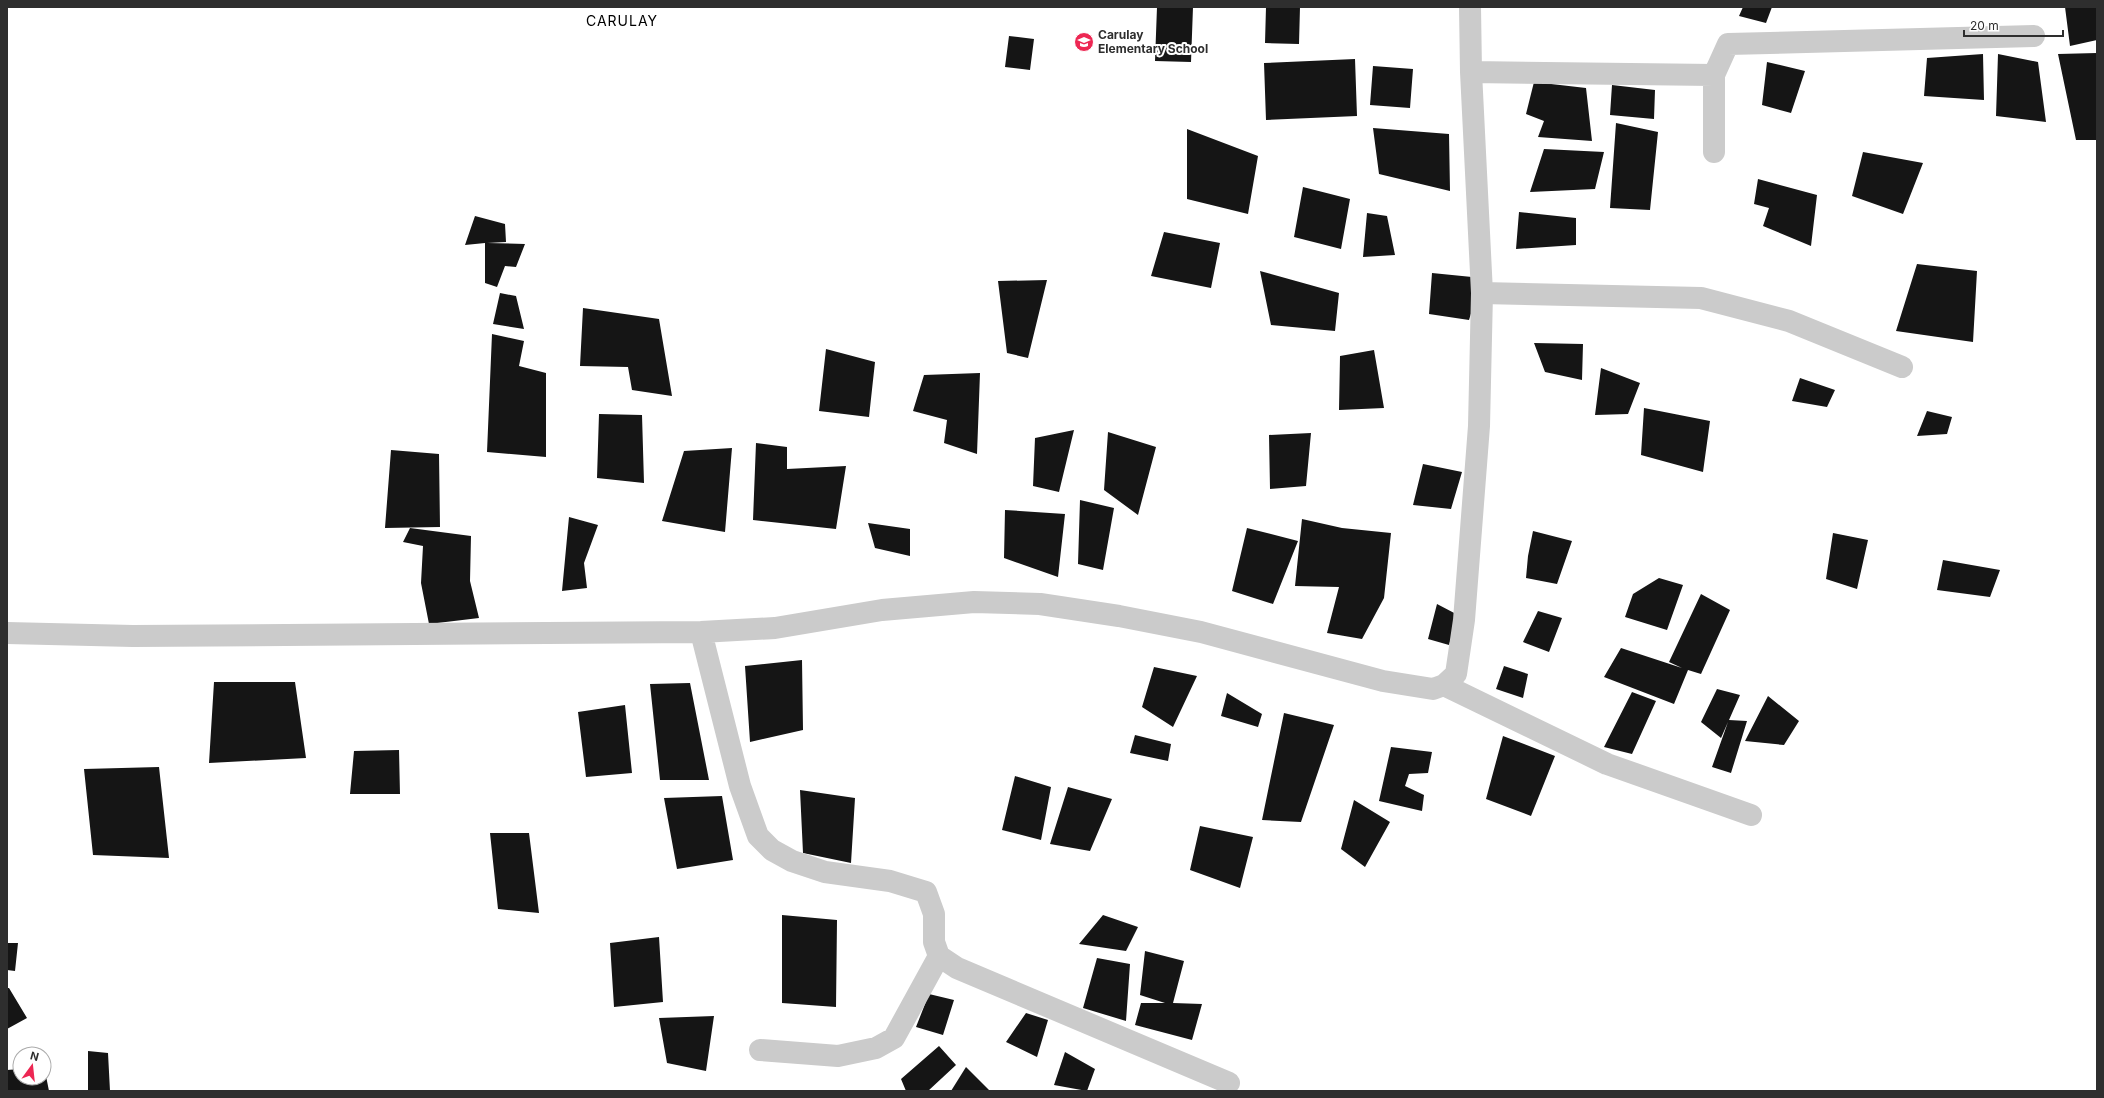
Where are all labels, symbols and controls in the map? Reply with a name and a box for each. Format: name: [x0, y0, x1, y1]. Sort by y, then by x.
district label: CARULAY: [586, 12, 658, 29]
scale bar: [1964, 12, 2063, 38]
text: 20 m: [1970, 18, 1999, 33]
place label: Carulay Elementary School: [1098, 27, 1208, 56]
school or university icon: Carulay Elementary School: [1073, 31, 1095, 53]
north arrow: [12, 1046, 52, 1086]
text: N: [29, 1048, 40, 1064]

